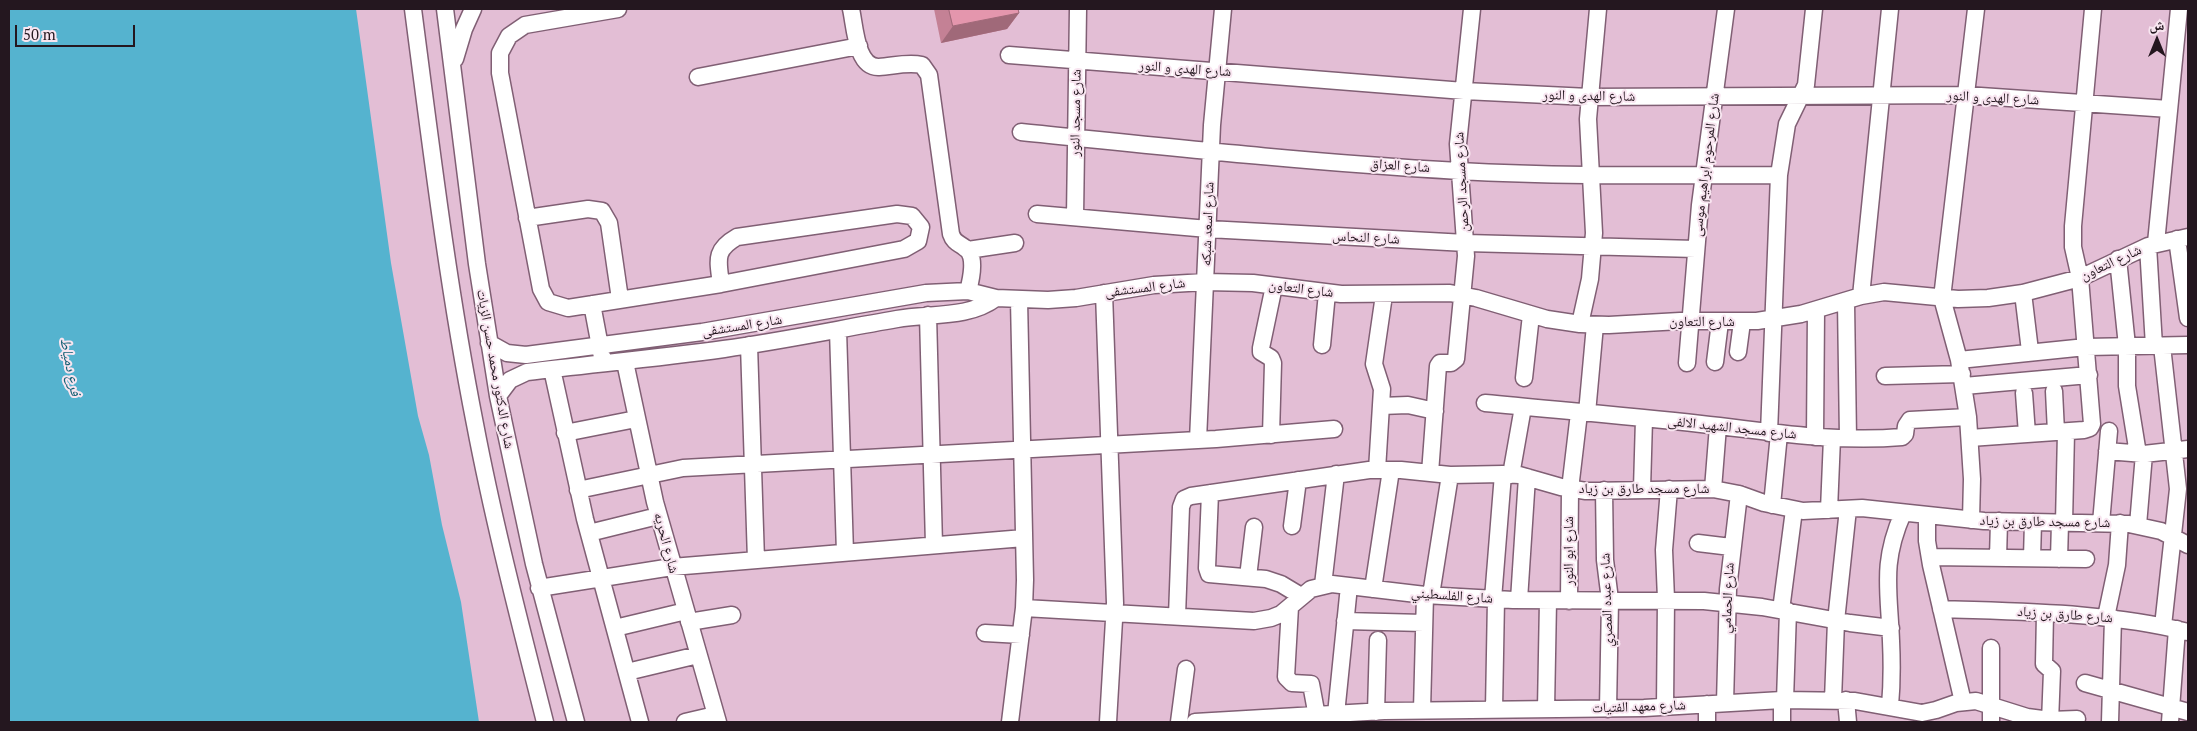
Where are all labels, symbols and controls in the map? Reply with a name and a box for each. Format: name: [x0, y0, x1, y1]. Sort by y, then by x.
scale bar: [18, 15, 138, 47]
north arrow: [2132, 15, 2182, 65]
text: ش: [2150, 15, 2164, 34]
text: 50 m: [23, 24, 56, 44]
street label: شارع الهدى و النور: [1138, 57, 1232, 81]
street label: شارع مسجد النور: [1067, 69, 1085, 157]
street label: شارع الهدى و النور: [1543, 87, 1635, 105]
street label: شارع الهدى و النور: [1946, 87, 2040, 109]
street label: شارع المرحوم ابراهيم موسى: [1689, 92, 1723, 238]
street label: شارع مسجد الرحمن: [1451, 132, 1473, 232]
street label: شارع العزاق: [1369, 156, 1431, 176]
street label: شارع اسعد شبكه: [1198, 182, 1218, 266]
street label: شارع النحاس: [1332, 228, 1400, 248]
street label: شارع التعاون: [2078, 242, 2144, 284]
street label: شارع المستشفى: [1104, 275, 1186, 301]
street label: شارع التعاون: [1267, 277, 1335, 301]
street label: شارع الدكتور محمد حسن الزيات: [473, 288, 517, 450]
street label: شارع المستشفى: [701, 311, 783, 341]
street label: شارع التعاون: [1669, 314, 1735, 330]
water label: فرع دمياط: [56, 336, 84, 398]
street label: شارع مسجد الشهيد الالفى: [1667, 413, 1797, 443]
street label: شارع مسجد طارق بن زياد: [1579, 481, 1709, 497]
street label: شارع الحريه: [650, 511, 682, 575]
street label: شارع مسجد طارق بن زياد: [1980, 512, 2110, 532]
street label: شارع ابو النور: [1561, 516, 1577, 586]
street label: شارع عبده المصري: [1597, 553, 1617, 647]
street label: شارع الحمامي: [1718, 562, 1738, 634]
street label: شارع الفلسطيني: [1411, 585, 1493, 607]
street label: شارع طارق بن زياد: [2017, 603, 2113, 627]
street label: شارع معهد الفتيات: [1592, 697, 1686, 717]

